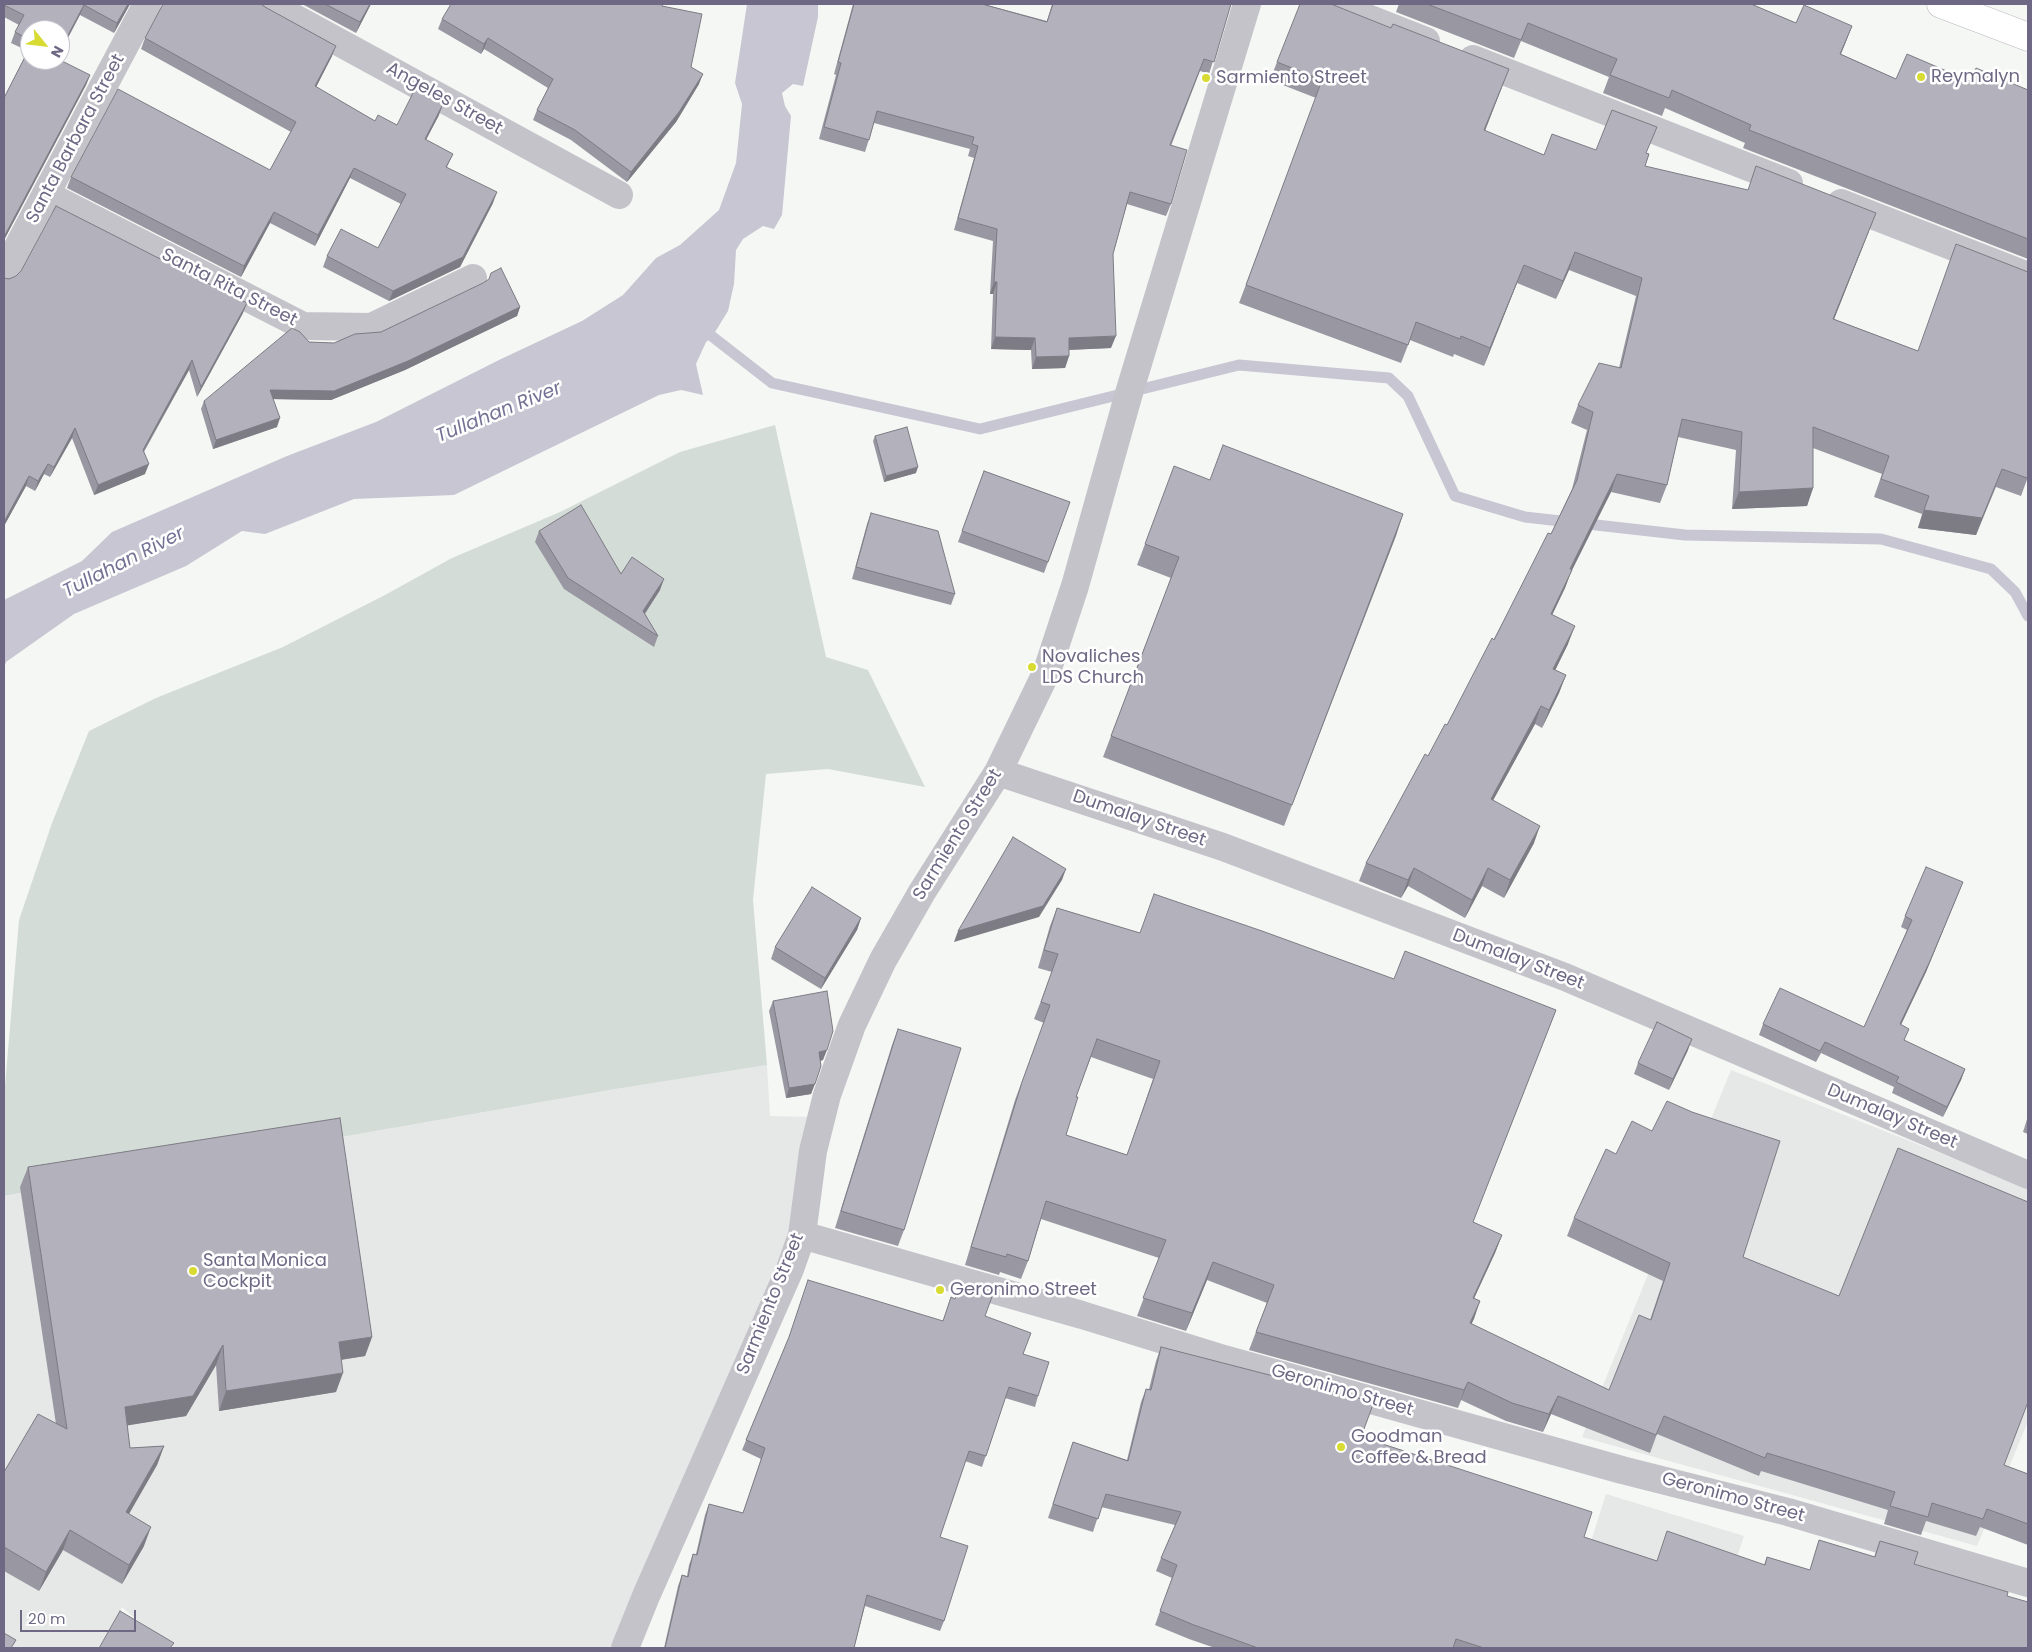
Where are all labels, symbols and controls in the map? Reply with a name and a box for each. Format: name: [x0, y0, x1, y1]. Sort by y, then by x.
north arrow: [20, 20, 70, 70]
text: N: [46, 42, 69, 61]
street label: Santa Barbara Street: [22, 51, 130, 227]
street label: Angeles Street: [382, 58, 506, 140]
place label: Reymalyn: [1931, 66, 2020, 88]
place label: Sarmiento Street: [1216, 67, 1367, 89]
marker: Reymalyn: [1915, 71, 1927, 83]
marker: Sarmiento Street: [1200, 72, 1212, 84]
street label: Santa Rita Street: [158, 244, 300, 332]
water label: Tullahan River: [433, 377, 565, 449]
water label: Tullahan River: [59, 523, 189, 603]
place label: Novaliches LDS Church: [1042, 646, 1144, 689]
marker: Novaliches LDS Church: [1026, 661, 1038, 673]
street label: Sarmiento Street: [909, 765, 1007, 905]
street label: Dumalay Street: [1070, 786, 1208, 852]
street label: Dumalay Street: [1449, 925, 1587, 995]
street label: Dumalay Street: [1824, 1080, 1960, 1154]
street label: Sarmiento Street: [733, 1230, 809, 1378]
place label: Santa Monica Cockpit: [203, 1250, 327, 1292]
marker: Santa Monica Cockpit: [187, 1265, 199, 1277]
place label: Geronimo Street: [950, 1279, 1097, 1301]
marker: Geronimo Street: [934, 1284, 946, 1296]
street label: Geronimo Street: [1268, 1360, 1416, 1422]
place label: Goodman Coffee & Bread: [1351, 1426, 1487, 1468]
marker: Goodman Coffee & Bread: [1335, 1441, 1347, 1453]
street label: Geronimo Street: [1659, 1469, 1807, 1527]
scale bar: [22, 1600, 139, 1632]
text: 20 m: [28, 1608, 66, 1629]

